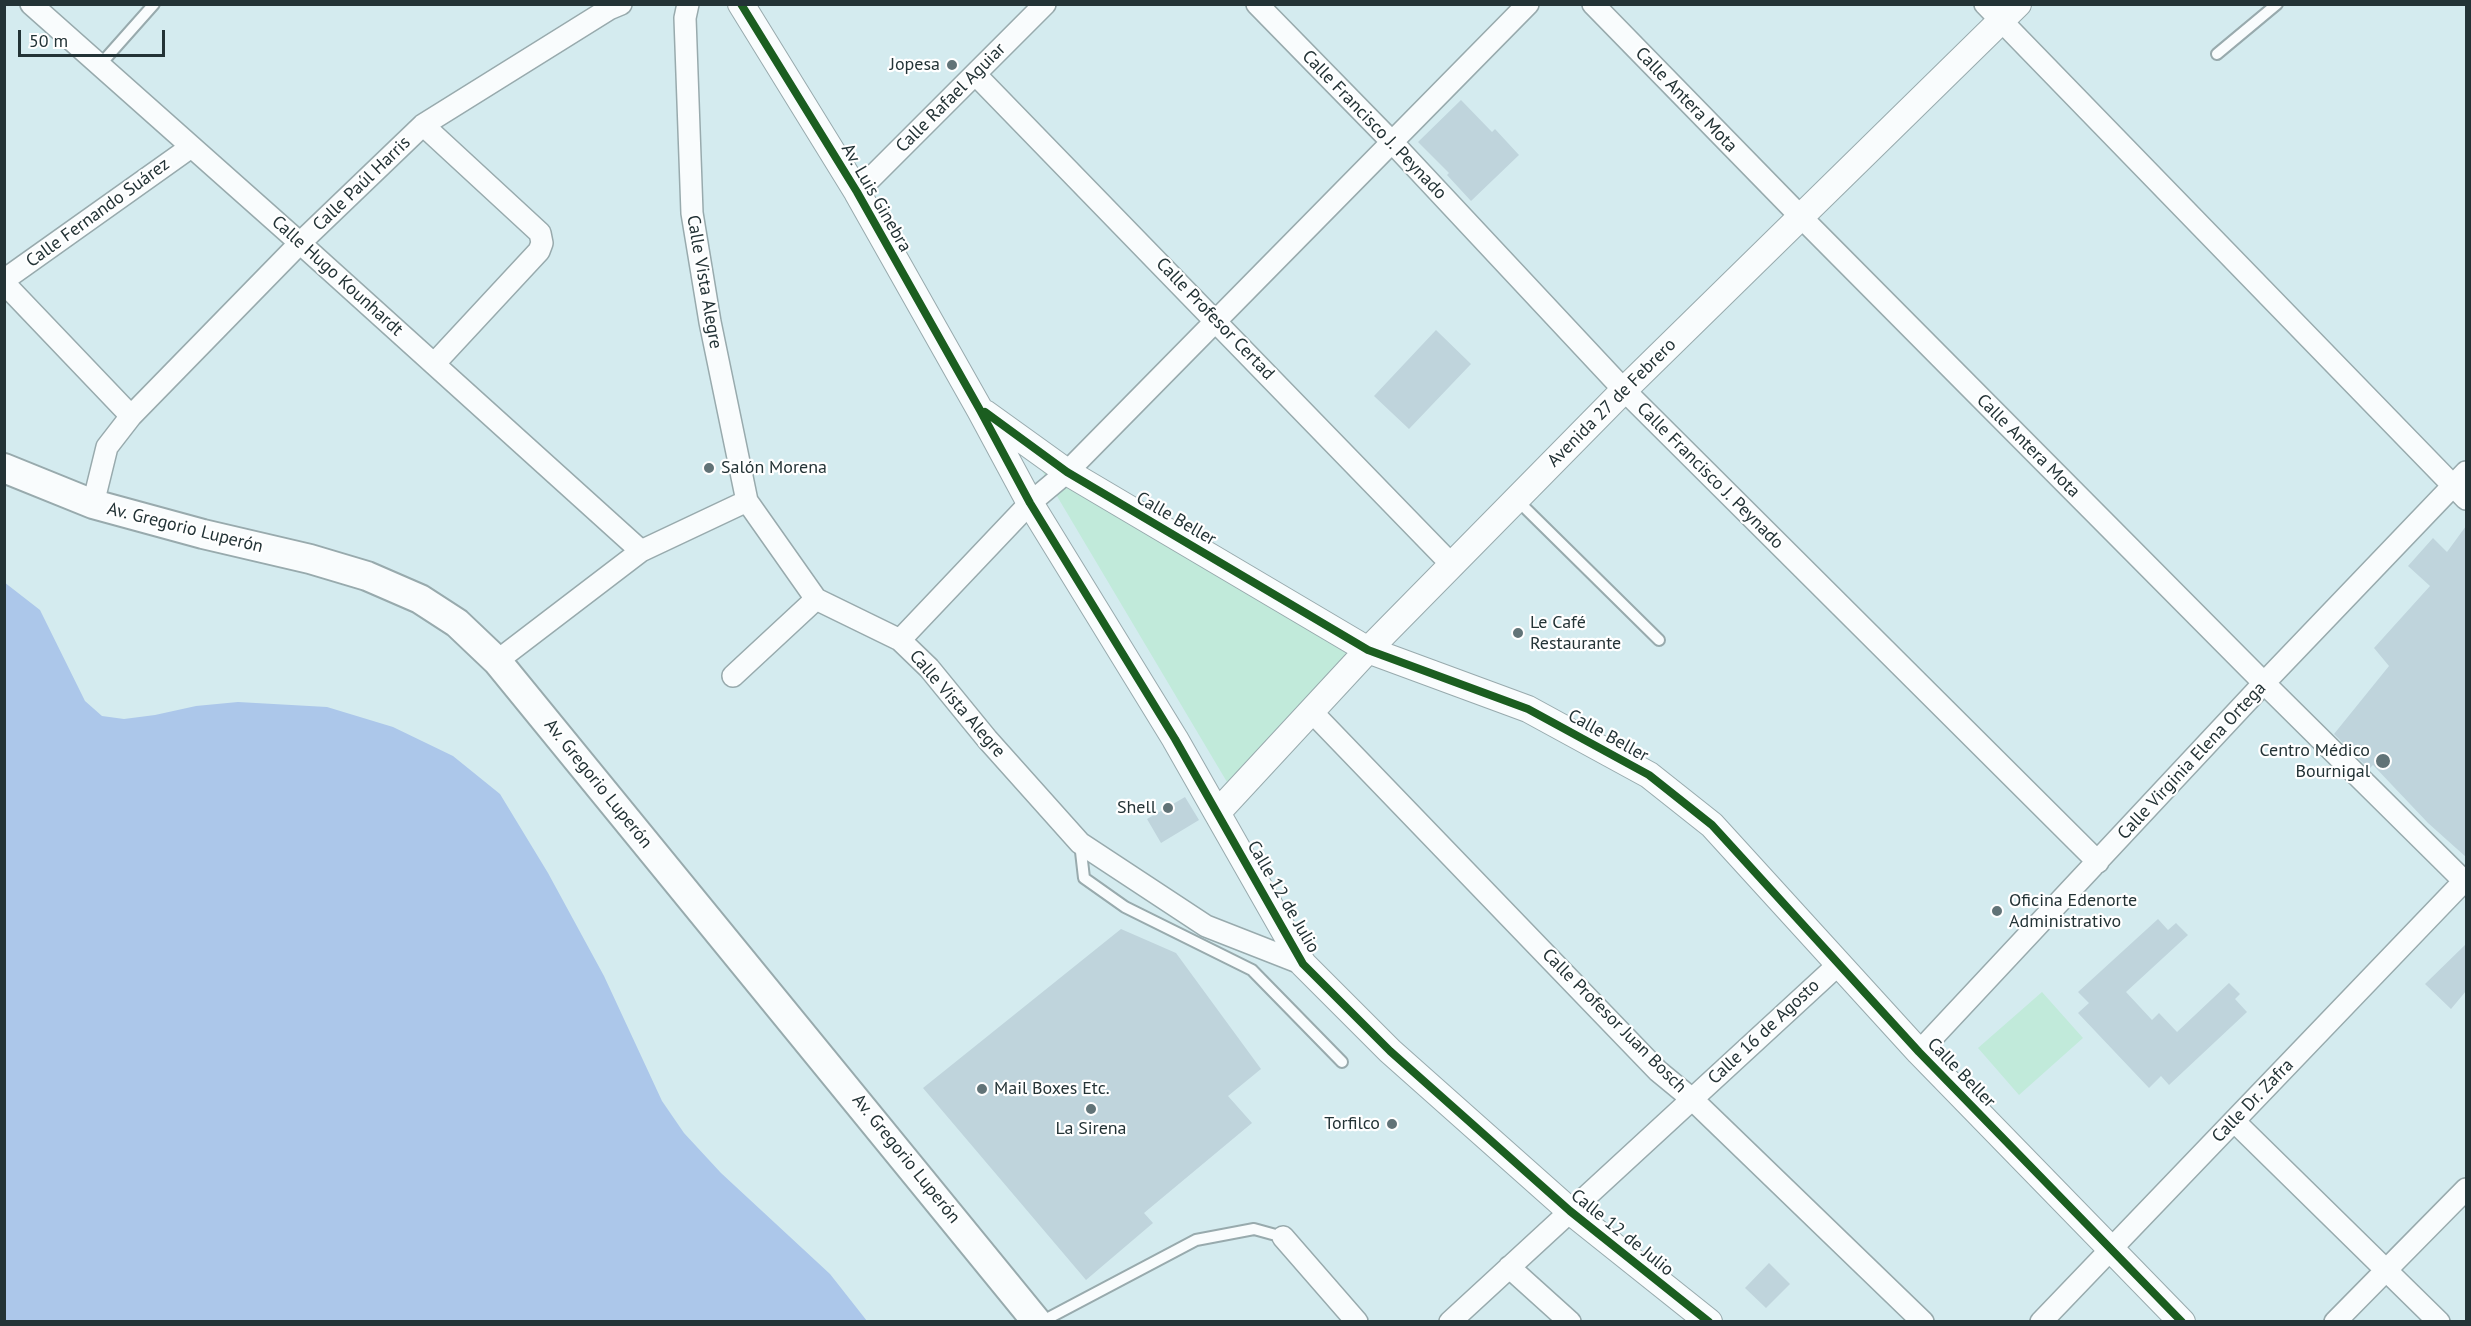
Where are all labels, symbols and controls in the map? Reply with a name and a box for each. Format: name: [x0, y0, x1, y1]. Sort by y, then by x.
scale bar: [21, 18, 168, 56]
text: 50 m: [29, 29, 68, 52]
street label: Calle Rafael Aguiar: [892, 39, 1010, 157]
street label: Calle Antera Mota: [1630, 43, 1742, 157]
street label: Calle Francisco J. Peynado: [1297, 46, 1451, 204]
place label: Jopesa: [890, 54, 940, 76]
marker: Jopesa: [945, 58, 959, 72]
street label: Calle Paúl Harris: [309, 132, 415, 236]
street label: Av. Luis Ginebra: [836, 140, 916, 256]
street label: Calle Fernando Suárez: [22, 154, 174, 272]
street label: Calle Hugo Kounhardt: [267, 211, 407, 341]
street label: Calle Vista Alegre: [682, 213, 726, 351]
street label: Calle Profesor Certad: [1151, 253, 1279, 385]
street label: Avenida 27 de Febrero: [1543, 334, 1681, 472]
street label: Calle Antera Mota: [1972, 390, 2084, 502]
street label: Calle Francisco J. Peynado: [1632, 398, 1788, 554]
place label: Salón Morena: [721, 457, 827, 479]
marker: Salón Morena: [702, 461, 716, 475]
street label: Calle Beller: [1132, 487, 1220, 551]
street label: Av. Gregorio Luperón: [105, 498, 265, 558]
place label: Le Café Restaurante: [1530, 612, 1621, 654]
marker: Le Café Restaurante: [1511, 626, 1525, 640]
street label: Calle Vista Alegre: [904, 646, 1010, 762]
street label: Calle Virginia Elena Ortega: [2113, 678, 2271, 844]
street label: Calle Beller: [1564, 705, 1652, 767]
street label: Av. Gregorio Luperón: [539, 715, 657, 853]
place label: Centro Médico Bournigal: [2259, 740, 2370, 783]
marker: Centro Médico Bournigal: [2374, 752, 2392, 770]
place label: Shell: [1117, 797, 1156, 819]
marker: Shell: [1161, 801, 1175, 815]
street label: Calle 12 de Julio: [1242, 837, 1324, 957]
place label: Oficina Edenorte Administrativo: [2009, 890, 2137, 932]
marker: Oficina Edenorte Administrativo: [1990, 904, 2004, 918]
street label: Calle Profesor Juan Bosch: [1537, 944, 1691, 1098]
street label: Calle 16 de Agosto: [1704, 975, 1824, 1089]
street label: Calle Beller: [1922, 1034, 2000, 1112]
street label: Calle Dr. Zafra: [2208, 1055, 2298, 1147]
place label: Mail Boxes Etc.: [994, 1078, 1110, 1100]
marker: Mail Boxes Etc.: [975, 1082, 989, 1096]
street label: Av. Gregorio Luperón: [847, 1090, 965, 1228]
marker: La Sirena: [1084, 1102, 1098, 1116]
place label: Torfilco: [1324, 1113, 1380, 1135]
marker: Torfilco: [1385, 1117, 1399, 1131]
place label: La Sirena: [1055, 1118, 1127, 1140]
street label: Calle 12 de Julio: [1566, 1185, 1678, 1281]

